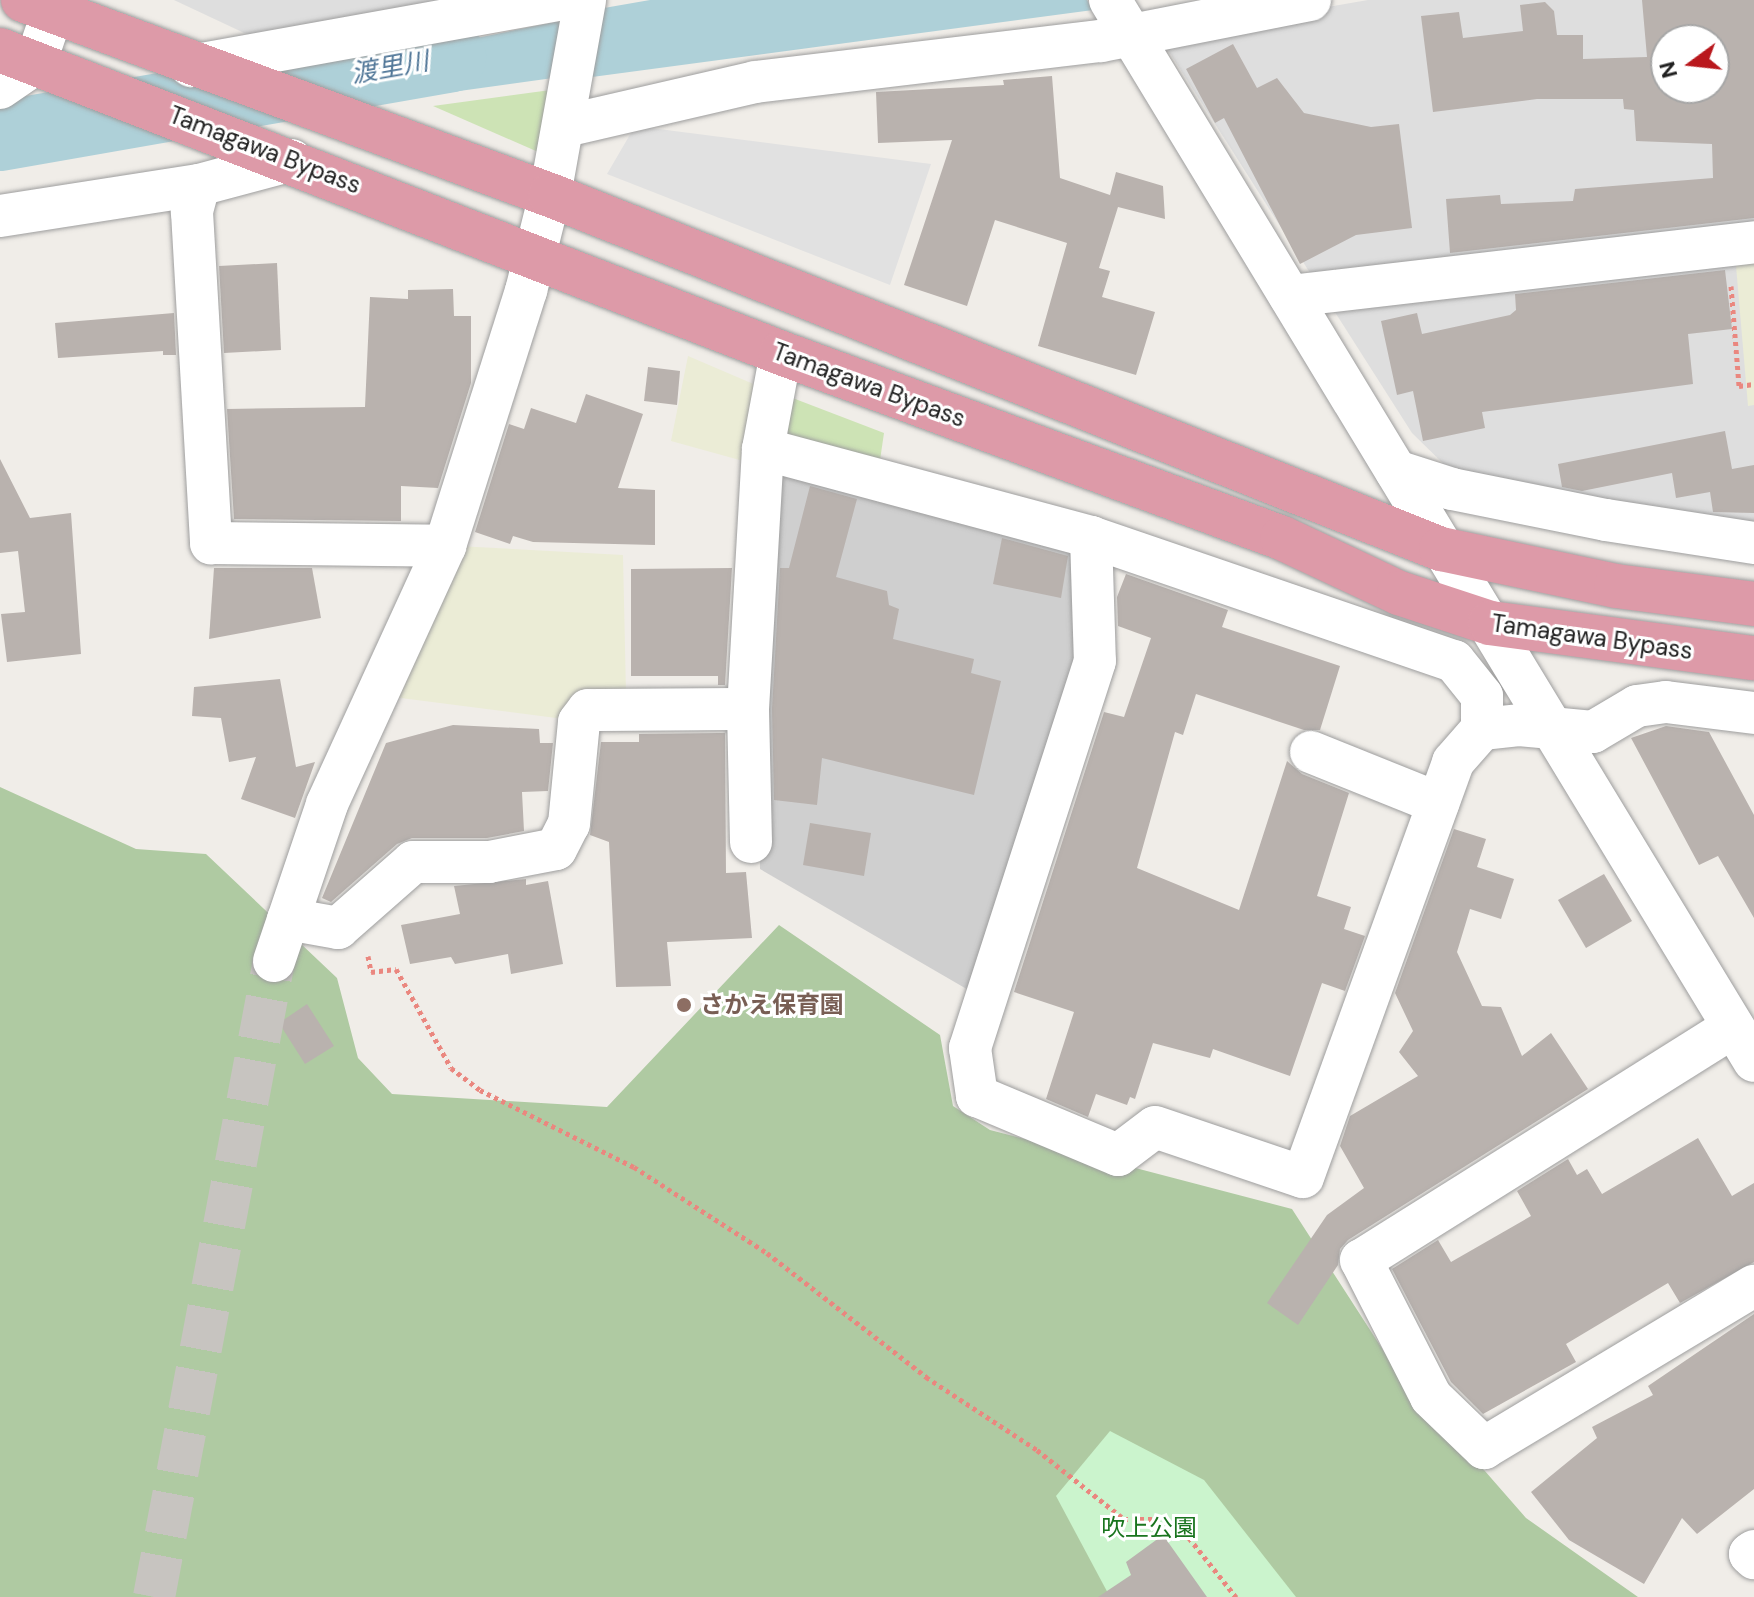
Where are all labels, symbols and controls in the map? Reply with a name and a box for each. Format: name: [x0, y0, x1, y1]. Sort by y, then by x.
north arrow: [1650, 24, 1730, 104]
water label: 渡里川: [349, 46, 431, 90]
text: N: [1652, 58, 1684, 81]
street label: Tamagawa Bypass: [165, 100, 365, 200]
street label: Tamagawa Bypass: [769, 337, 969, 433]
street label: Tamagawa Bypass: [1490, 609, 1694, 665]
place label: さかえ保育園: [700, 991, 844, 1019]
marker: さかえ保育園: [675, 996, 693, 1014]
park label: 吹上公園: [1101, 1514, 1197, 1542]

